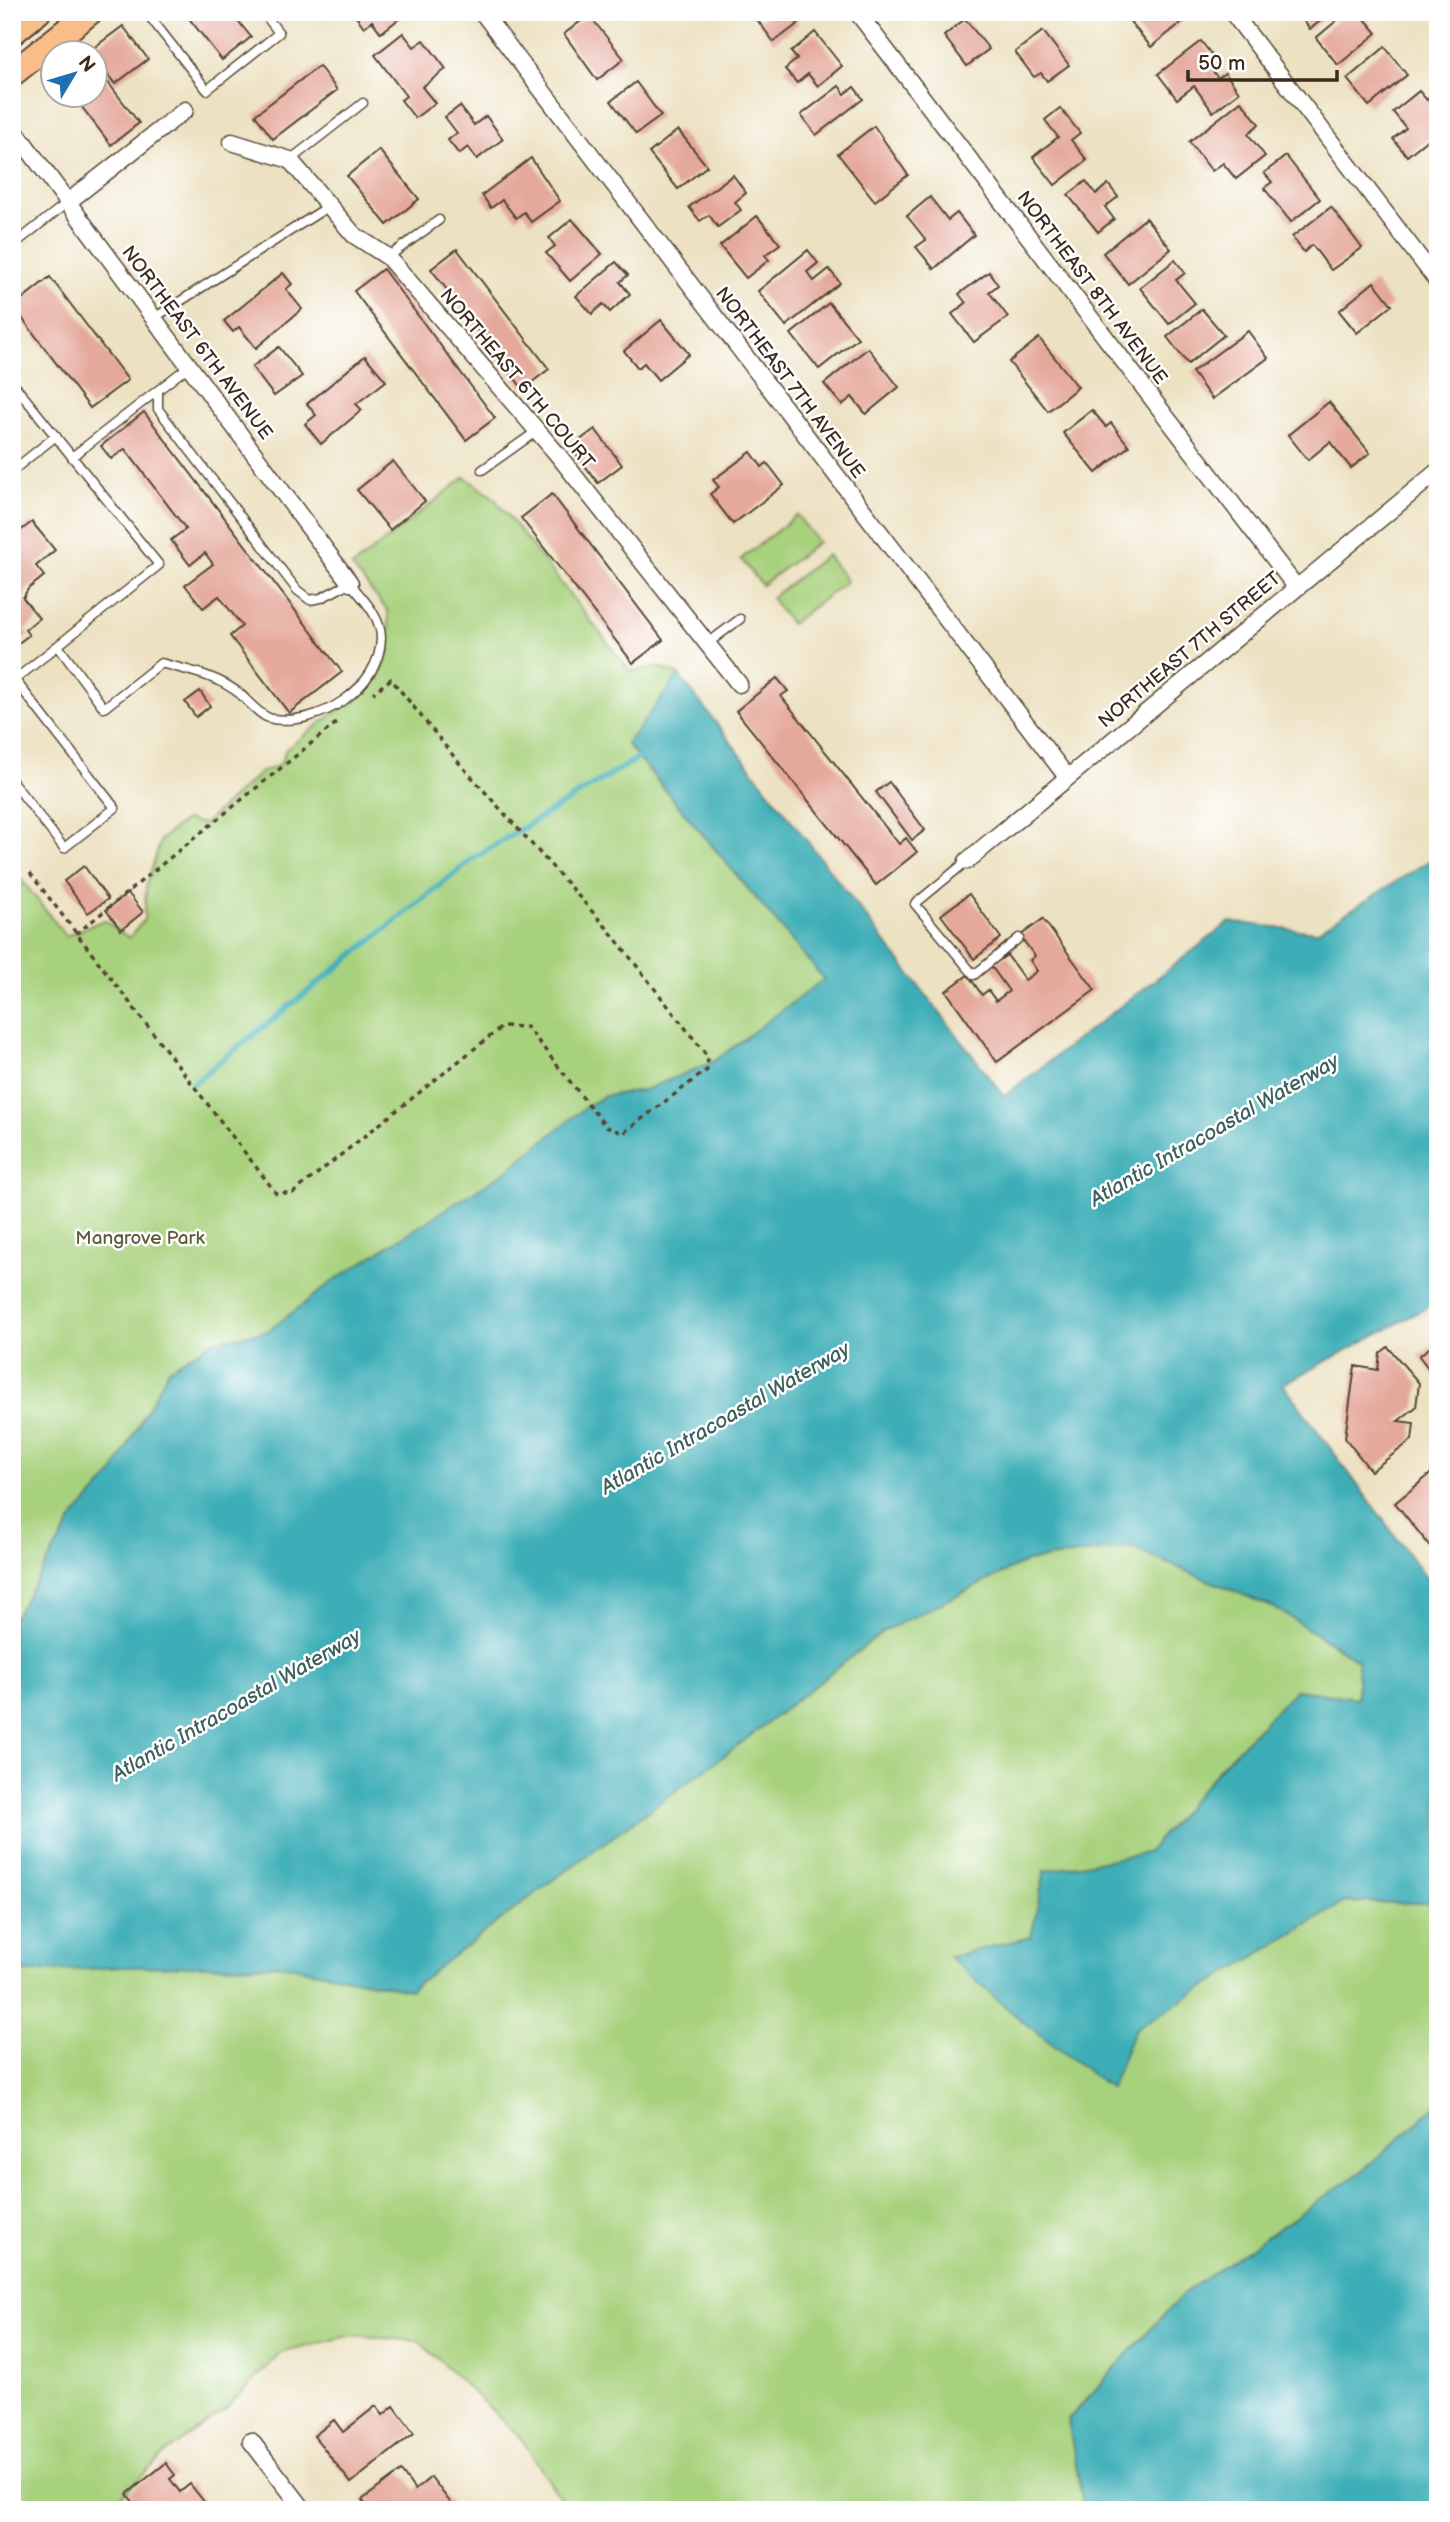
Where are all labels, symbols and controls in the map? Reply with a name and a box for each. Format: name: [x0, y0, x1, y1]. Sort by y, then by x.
north arrow: [38, 38, 108, 108]
scale bar: [1188, 38, 1336, 82]
text: 50 m: [1198, 51, 1245, 76]
text: N: [73, 52, 100, 77]
street label: NORTHEAST 8TH AVENUE: [1012, 187, 1172, 389]
street label: NORTHEAST 6TH AVENUE: [116, 242, 277, 444]
street label: NORTHEAST 7TH AVENUE: [710, 283, 869, 483]
street label: NORTHEAST 6TH COURT: [435, 284, 599, 474]
street label: NORTHEAST 7TH STREET: [1094, 567, 1286, 733]
water label: Atlantic Intracoastal Waterway: [1084, 1048, 1344, 1213]
park label: Mangrove Park: [75, 1227, 205, 1250]
water label: Atlantic Intracoastal Waterway: [595, 1336, 855, 1501]
water label: Atlantic Intracoastal Waterway: [106, 1623, 366, 1788]

